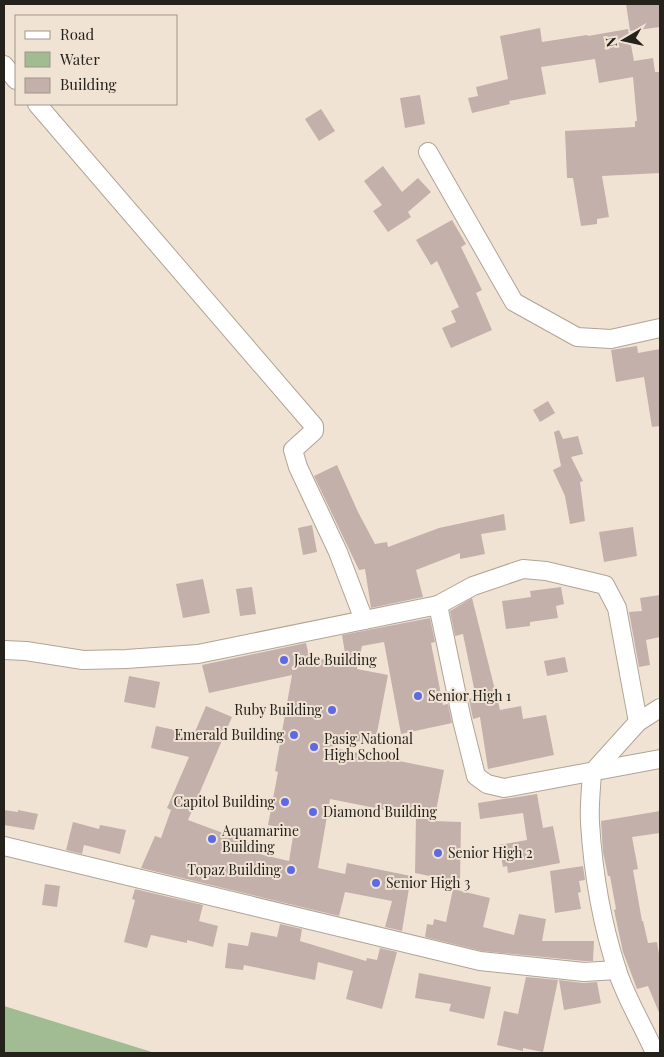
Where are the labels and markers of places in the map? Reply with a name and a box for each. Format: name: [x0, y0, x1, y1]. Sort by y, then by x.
place label: Jade Building: [293, 650, 377, 669]
marker: Jade Building: [278, 654, 290, 666]
place label: Senior High 1: [428, 686, 511, 705]
marker: Senior High 1: [412, 690, 424, 702]
place label: Ruby Building: [234, 700, 323, 719]
marker: Ruby Building: [326, 704, 338, 716]
place label: Emerald Building: [175, 725, 285, 744]
marker: Emerald Building: [288, 729, 300, 741]
place label: Pasig National High School: [324, 729, 413, 764]
marker: Pasig National High School: [308, 741, 320, 753]
place label: Capitol Building: [174, 792, 276, 811]
marker: Capitol Building: [279, 796, 291, 808]
place label: Diamond Building: [323, 802, 438, 821]
marker: Diamond Building: [307, 806, 319, 818]
place label: Aquamarine Building: [221, 821, 299, 856]
marker: Aquamarine Building: [206, 833, 218, 845]
place label: Senior High 2: [448, 843, 533, 862]
marker: Senior High 2: [432, 847, 444, 859]
place label: Topaz Building: [187, 860, 282, 879]
marker: Topaz Building: [285, 864, 297, 876]
place label: Senior High 3: [386, 873, 470, 892]
marker: Senior High 3: [370, 877, 382, 889]

